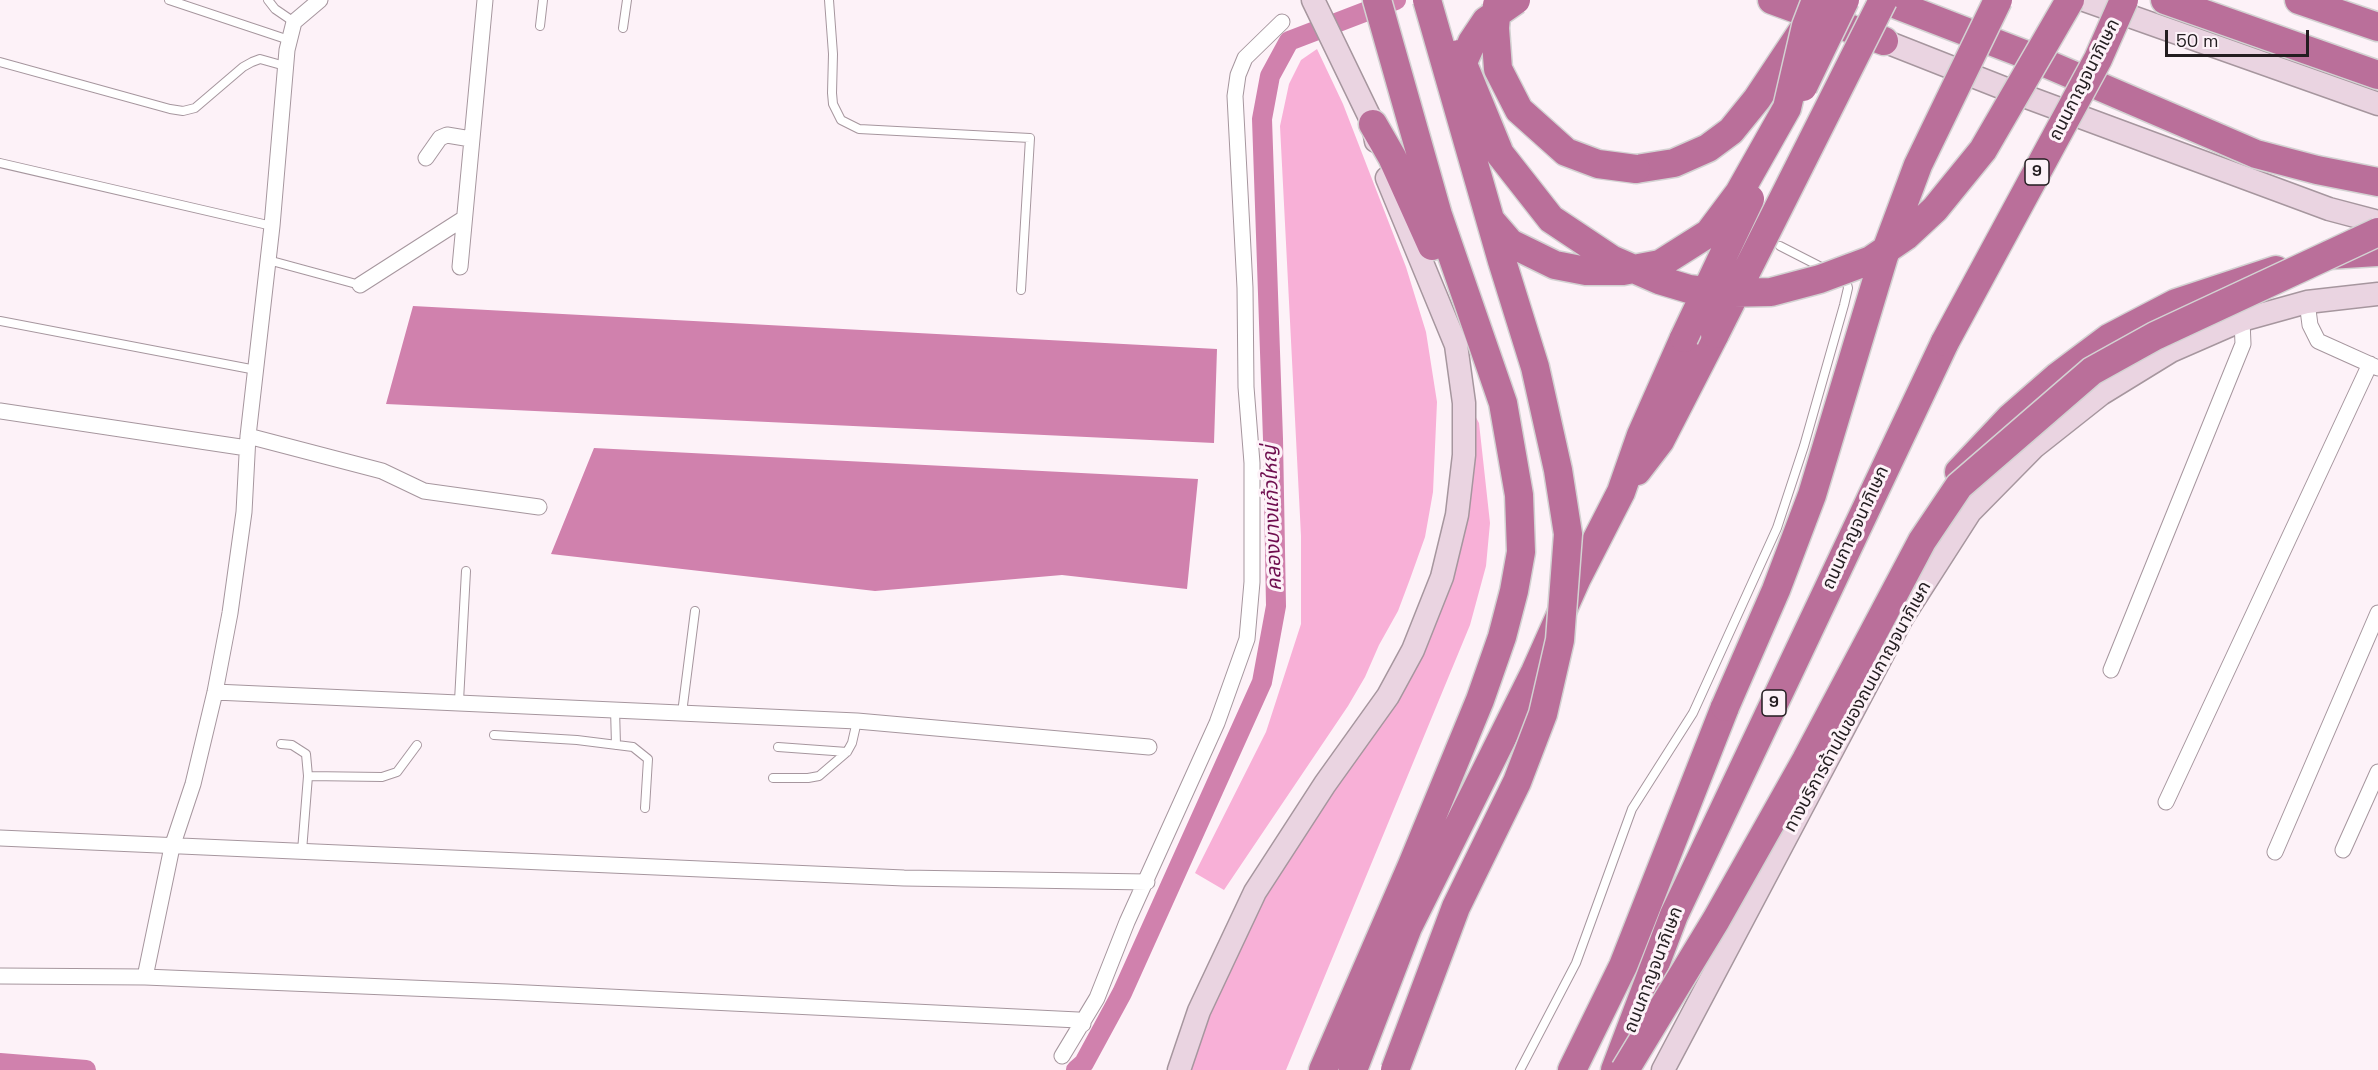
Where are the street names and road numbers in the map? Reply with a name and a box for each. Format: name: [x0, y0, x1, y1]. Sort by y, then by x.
street label: ถนนกาญจนาภิเษก: [2045, 16, 2125, 144]
road number: 9: [2025, 159, 2049, 185]
street label: ถนนกาญจนาภิเษก: [1818, 463, 1894, 593]
street label: ทางบริการด้านในของถนนกาญจนาภิเษก: [1780, 578, 1936, 836]
road number: 9: [1762, 690, 1786, 716]
street label: ถนนกาญจนาภิเษก: [1620, 904, 1688, 1036]

